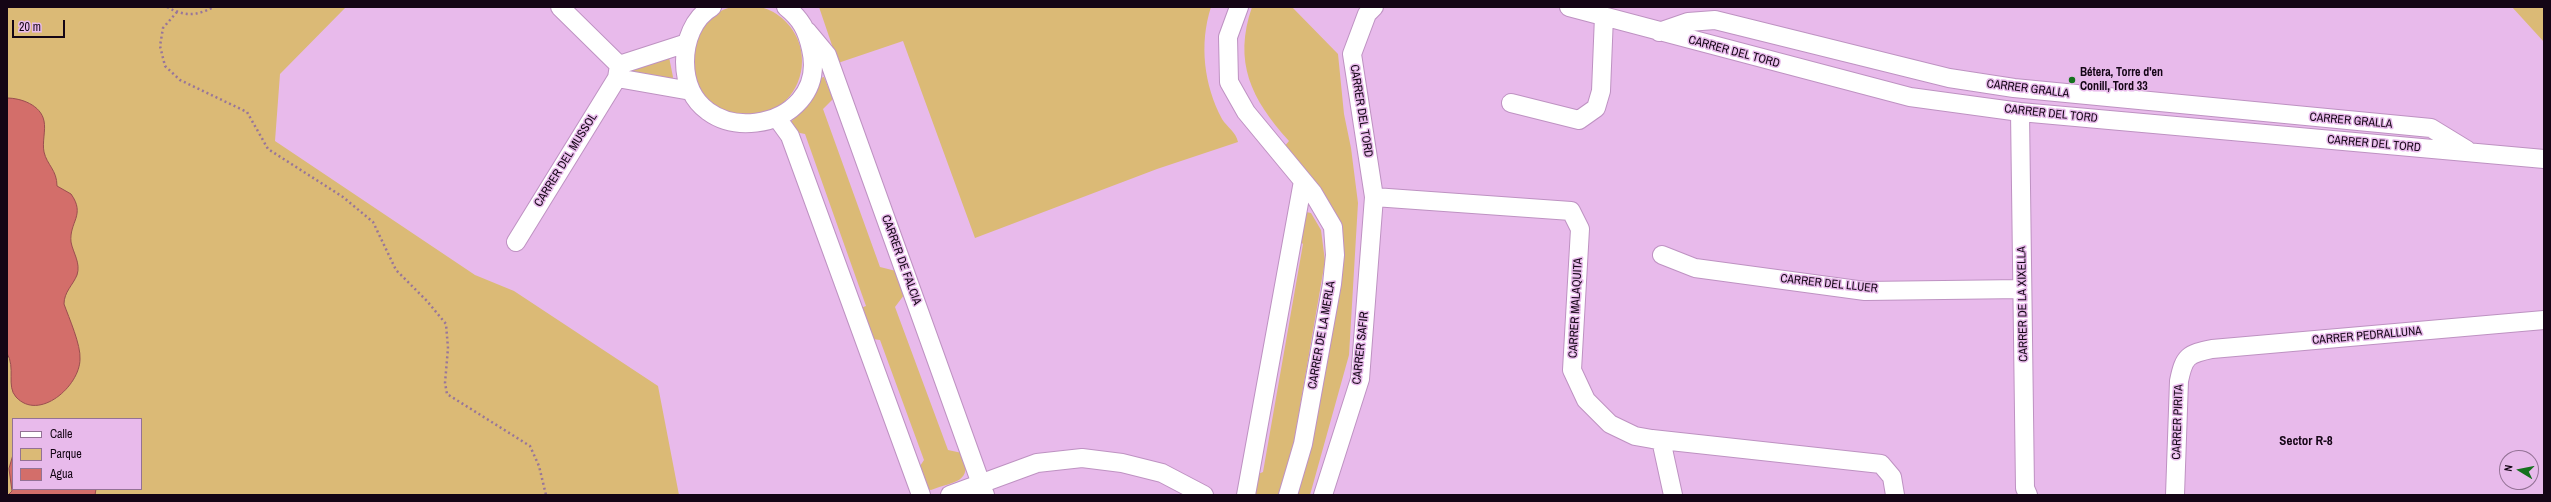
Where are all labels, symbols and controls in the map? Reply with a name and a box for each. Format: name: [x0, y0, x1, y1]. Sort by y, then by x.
scale bar: [14, 12, 67, 38]
text: 20 m: [19, 19, 41, 35]
street label: CARRER DEL TORD: [1687, 33, 1781, 71]
street label: CARRER DEL TORD: [1347, 64, 1375, 158]
place label: Bétera, Torre d'en Conill, Tord 33: [2080, 66, 2163, 94]
marker: Bétera, Torre d'en Conill, Tord 33: [2067, 75, 2077, 85]
street label: CARRER GRALLA: [1986, 77, 2070, 101]
street label: CARRER DEL TORD: [2004, 102, 2098, 126]
street label: CARRER GRALLA: [2309, 110, 2393, 132]
street label: CARRER DEL MUSSOL: [531, 111, 601, 209]
street label: CARRER DEL TORD: [2327, 133, 2421, 155]
street label: CARRER DE FALCIA: [878, 213, 924, 307]
street label: CARRER DE LA XIXELLA: [2015, 246, 2031, 362]
street label: CARRER MALAQUITA: [1566, 257, 1586, 359]
street label: CARRER DEL LLUER: [1780, 272, 1878, 296]
street label: CARRER DE LA MERLA: [1305, 280, 1339, 390]
street label: CARRER SAFIR: [1350, 311, 1372, 385]
street label: CARRER PEDRALLUNA: [2312, 324, 2422, 348]
street label: CARRER PIRITA: [2169, 384, 2187, 460]
legend: [12, 418, 142, 490]
text: Calle: [50, 426, 72, 442]
district label: Sector R-8: [2279, 434, 2333, 450]
text: Parque: [50, 446, 82, 462]
north arrow: [2499, 450, 2539, 490]
text: N: [2501, 464, 2516, 473]
text: Agua: [50, 466, 73, 482]

